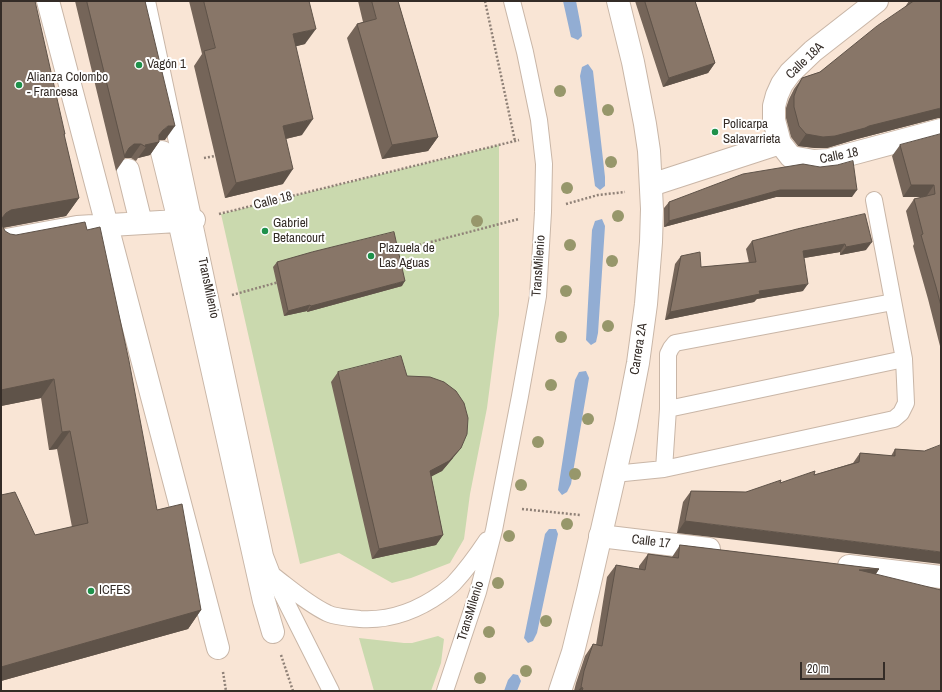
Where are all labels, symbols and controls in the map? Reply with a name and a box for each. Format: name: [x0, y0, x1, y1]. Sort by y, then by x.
street label: Calle 18A: [783, 39, 827, 83]
place label: Vagón 1: [147, 57, 186, 73]
marker: Vagón 1: [134, 60, 144, 70]
place label: Alianza Colombo - Francesa: [27, 70, 108, 101]
marker: Alianza Colombo - Francesa: [14, 80, 24, 90]
place label: Policarpa Salavarrieta: [723, 117, 780, 148]
marker: Policarpa Salavarrieta: [710, 127, 720, 137]
street label: Calle 18: [818, 145, 860, 167]
street label: Calle 18: [252, 189, 294, 213]
place label: Gabriel Betancourt: [273, 216, 325, 247]
marker: Gabriel Betancourt: [260, 226, 270, 236]
street label: TransMilenio: [529, 235, 549, 297]
place label: Plazuela de Las Aguas: [379, 241, 435, 272]
marker: Plazuela de Las Aguas: [366, 251, 376, 261]
street label: TransMilenio: [194, 256, 222, 320]
street label: Carrera 2A: [627, 322, 651, 376]
street label: Calle 17: [631, 532, 671, 552]
street label: TransMilenio: [455, 579, 487, 643]
place label: ICFES: [99, 583, 130, 599]
marker: ICFES: [86, 586, 96, 596]
scale bar: [802, 654, 887, 680]
text: 20 m: [807, 661, 829, 677]

